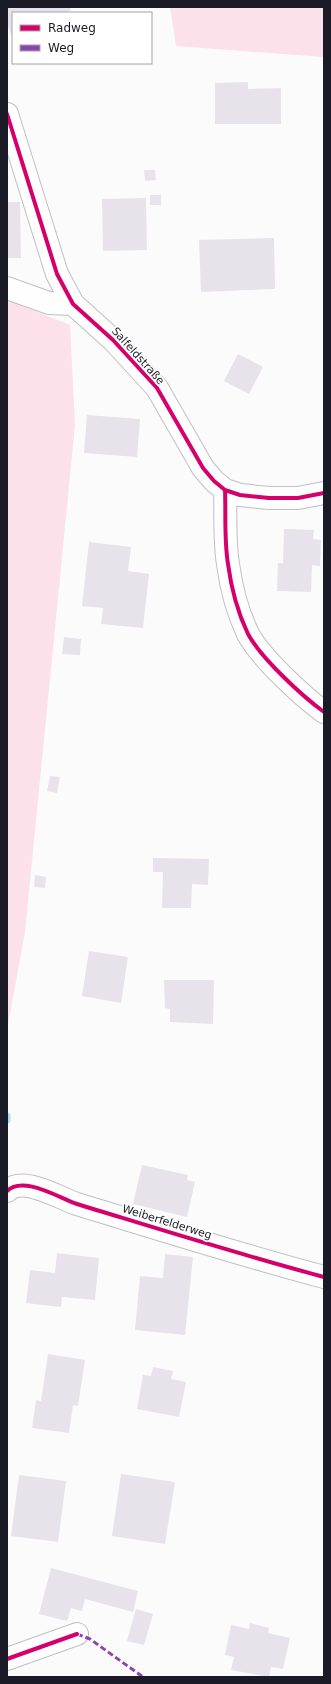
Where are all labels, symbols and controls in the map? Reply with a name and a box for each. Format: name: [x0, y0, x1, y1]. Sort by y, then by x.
legend: [12, 12, 152, 64]
text: Radweg: [48, 21, 96, 35]
text: Weg: [48, 41, 74, 55]
street label: Salfeldstraße: [109, 325, 167, 387]
street label: Weiberfelderweg: [121, 1202, 213, 1242]

